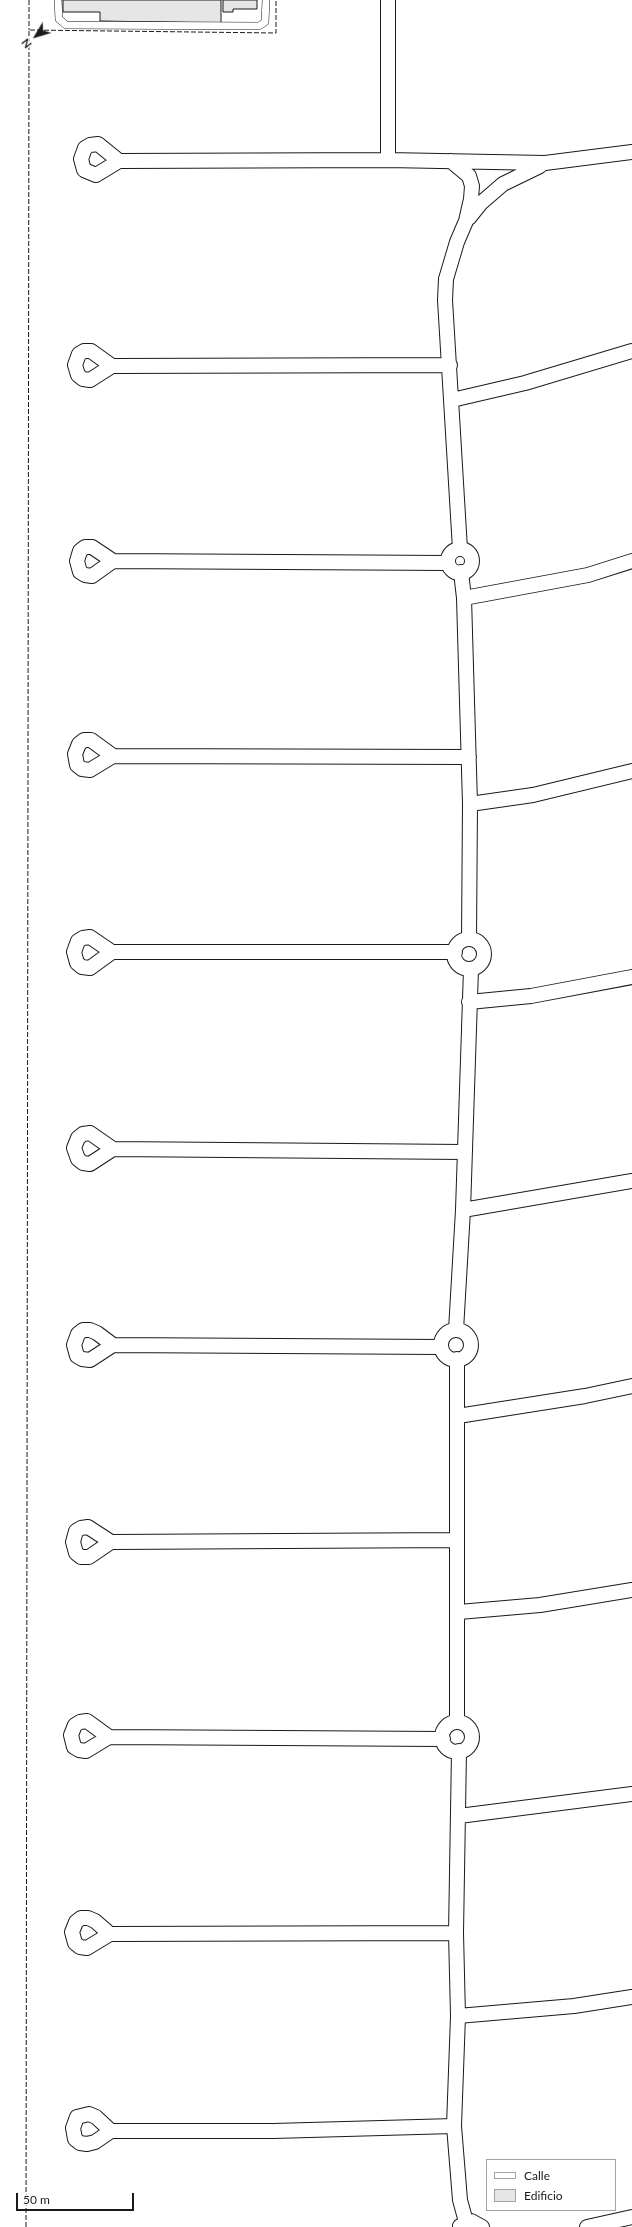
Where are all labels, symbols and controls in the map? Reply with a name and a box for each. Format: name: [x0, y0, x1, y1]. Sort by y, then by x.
north arrow: [16, 16, 56, 56]
text: N: [18, 36, 34, 51]
legend: [486, 2159, 616, 2211]
text: Calle: [524, 2168, 550, 2183]
scale bar: [18, 2185, 136, 2211]
text: Edificio: [524, 2188, 563, 2203]
text: 50 m: [23, 2192, 50, 2207]

